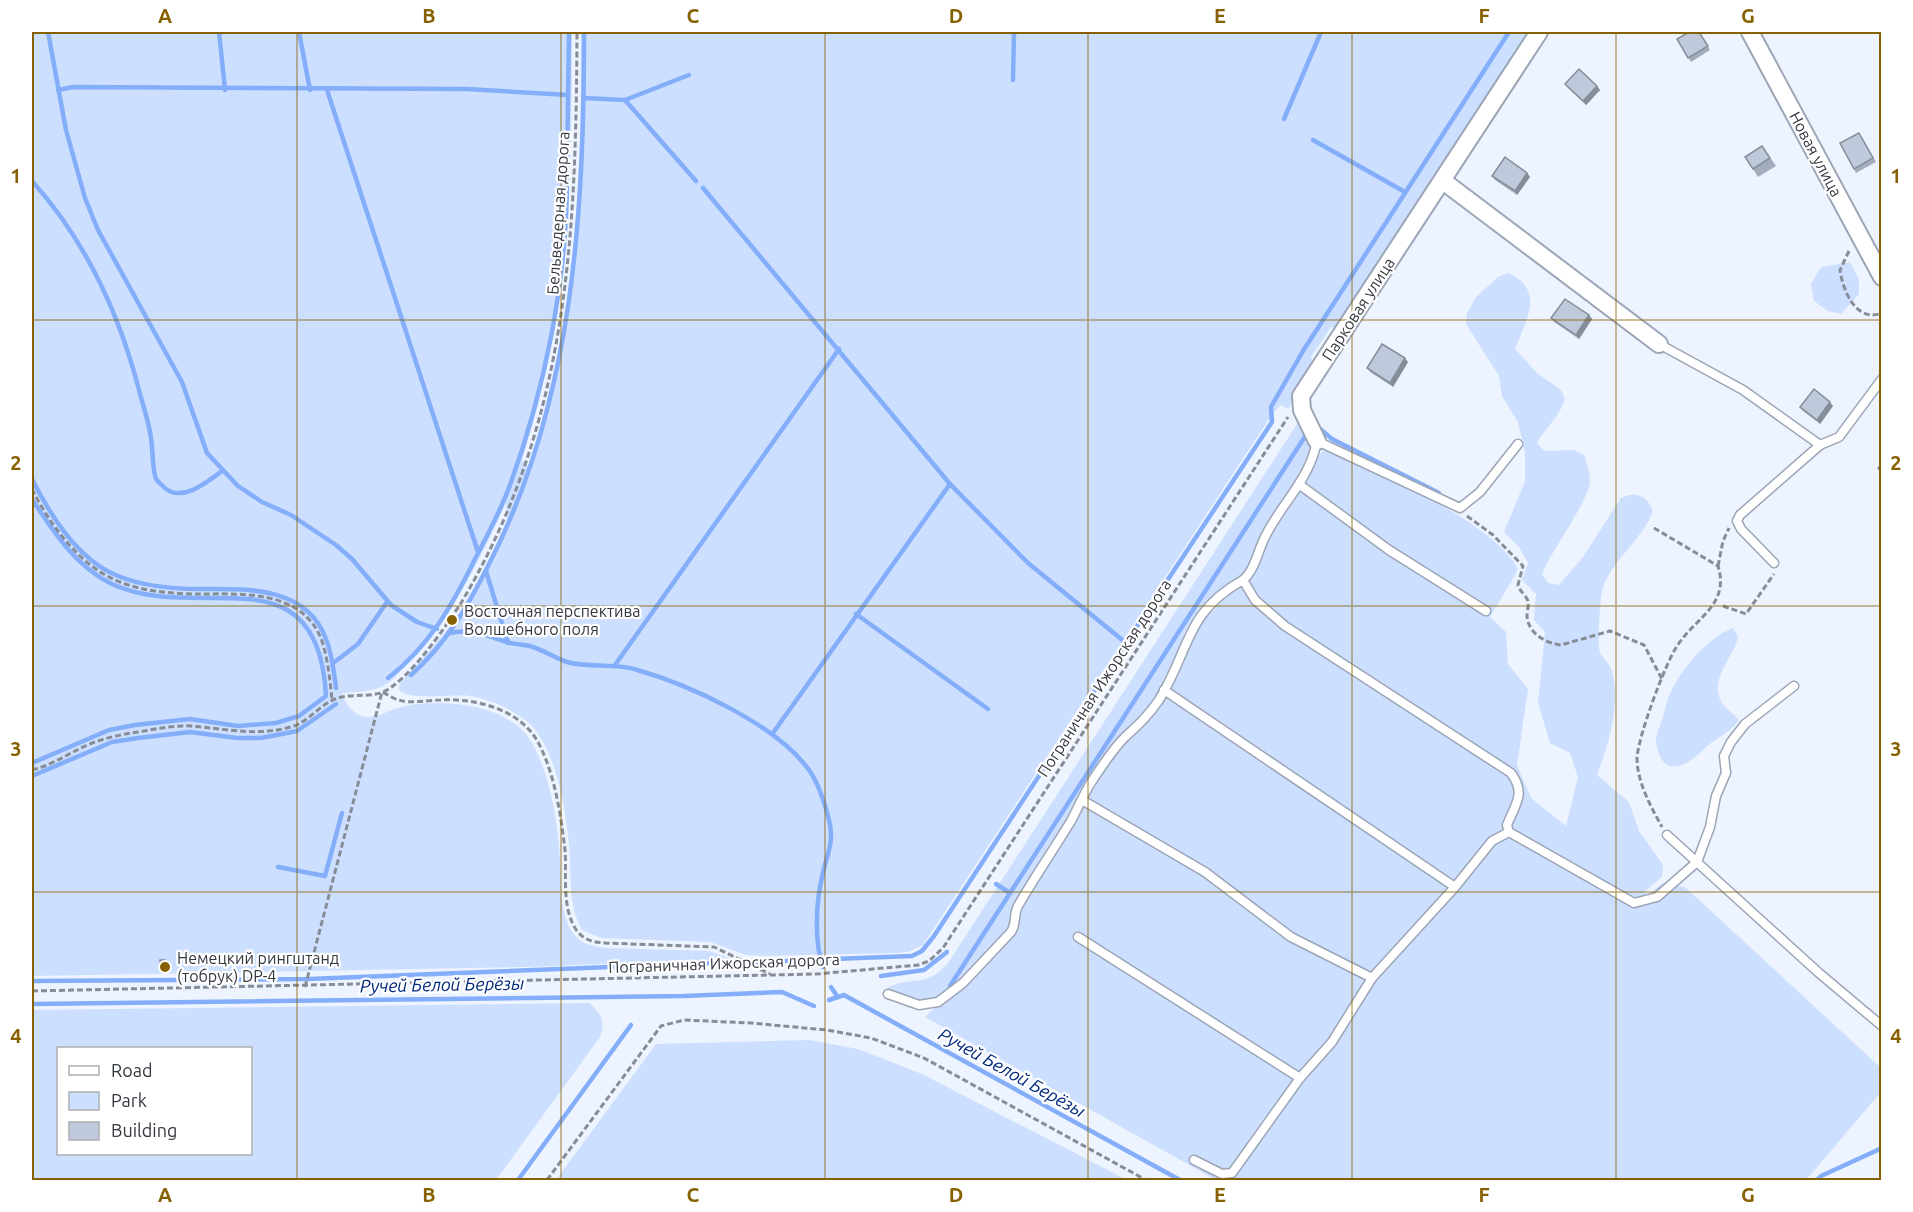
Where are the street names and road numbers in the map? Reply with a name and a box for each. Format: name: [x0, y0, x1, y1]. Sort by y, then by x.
street label: Новая улица: [1786, 108, 1846, 200]
street label: Бельведерная дорога: [543, 131, 573, 295]
street label: Парковая улица: [1318, 254, 1398, 364]
street label: Пограничная Ижорская дорога: [1033, 576, 1175, 780]
street label: Пограничная Ижорская дорога: [608, 950, 840, 976]

